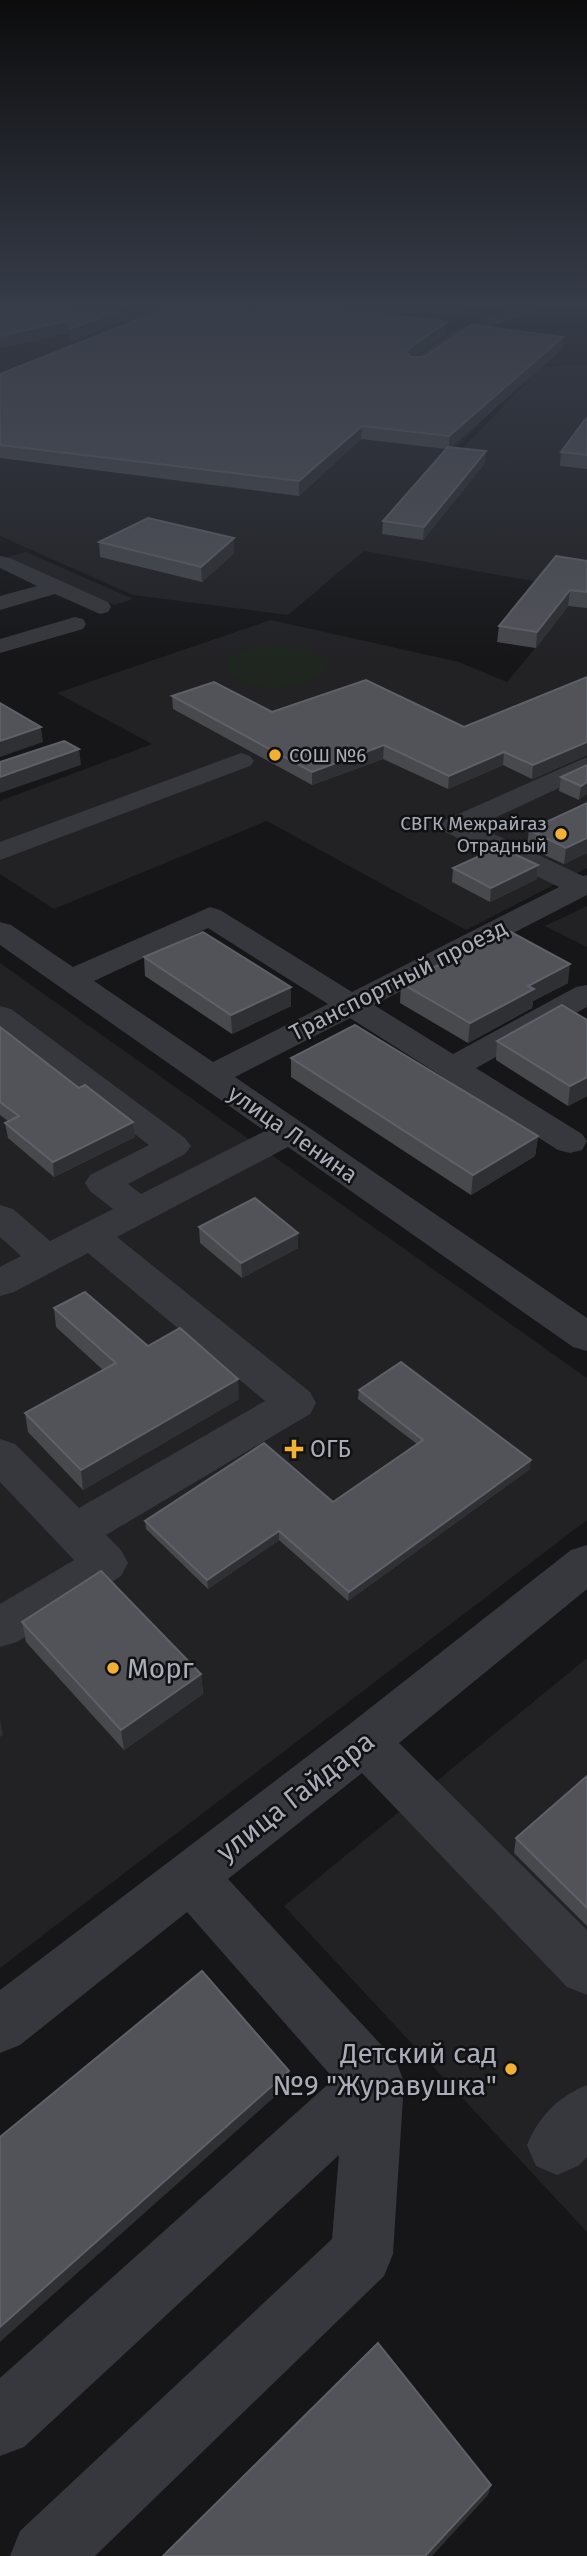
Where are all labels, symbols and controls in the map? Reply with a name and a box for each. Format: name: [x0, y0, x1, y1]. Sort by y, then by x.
place label: СОШ №6: [289, 744, 366, 767]
marker: СОШ №6: [267, 747, 283, 763]
place label: СВГК Межрайгаз Отрадный: [400, 812, 547, 857]
marker: СВГК Межрайгаз Отрадный: [553, 826, 569, 842]
street label: Транспортный проезд: [285, 913, 511, 1047]
street label: улица Ленина: [223, 1079, 363, 1189]
place label: ОГБ: [310, 1435, 351, 1463]
marker: ОГБ: [284, 1439, 304, 1459]
place label: Морг: [127, 1652, 194, 1685]
marker: Морг: [105, 1660, 121, 1676]
street label: улица Гайдара: [210, 1724, 381, 1868]
place label: Детский сад №9 "Журавушка": [272, 2037, 497, 2102]
marker: Детский сад №9 "Журавушка": [503, 2061, 519, 2077]

